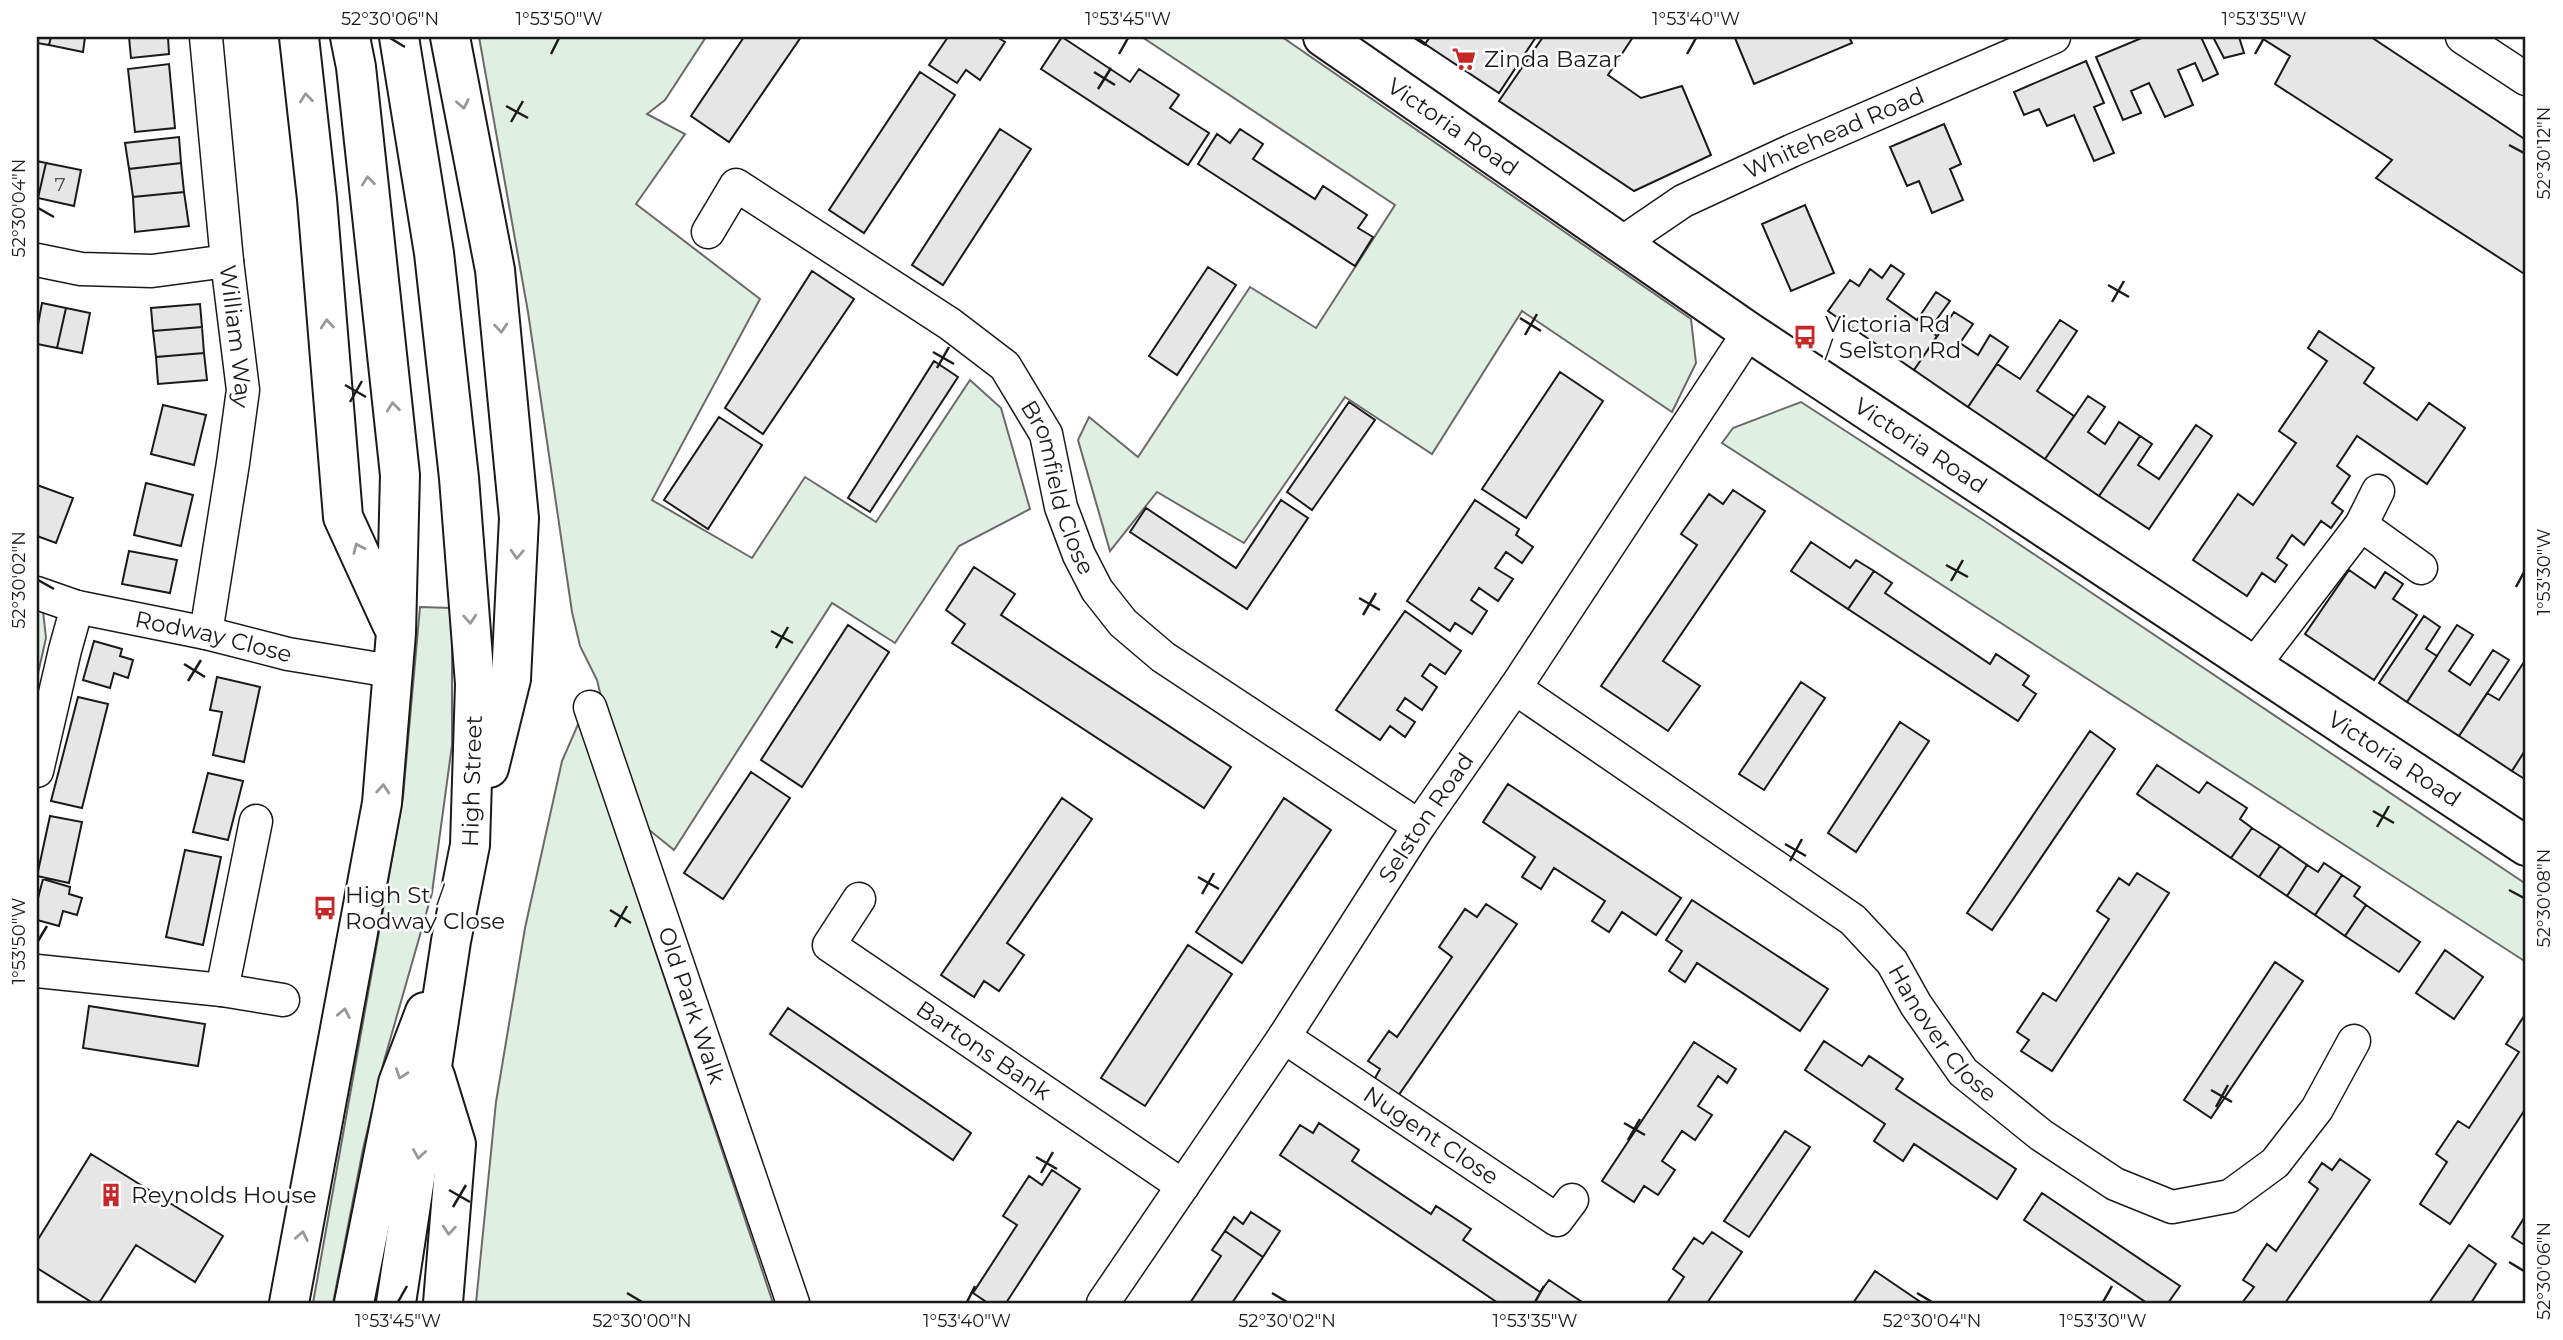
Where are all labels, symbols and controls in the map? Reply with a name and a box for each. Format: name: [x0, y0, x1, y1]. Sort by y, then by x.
text: 52°30'06"N: [341, 8, 439, 30]
text: 1°53'50"W: [516, 8, 602, 30]
text: 1°53'45"W: [1085, 8, 1171, 30]
text: 1°53'40"W: [1652, 8, 1740, 30]
text: 1°53'35"W: [2221, 8, 2307, 30]
supermarket icon: Zinda Bazar: [1450, 45, 1478, 73]
place label: Zinda Bazar: [1484, 45, 1621, 73]
street label: Victoria Road: [1382, 72, 1524, 182]
street label: Whitehead Road: [1739, 81, 1928, 185]
one-way arrow: [299, 92, 314, 103]
one-way arrow: [455, 98, 470, 110]
text: 52°30'12"N: [2533, 107, 2555, 199]
text: 52°30'04"N: [8, 159, 30, 257]
house number: 7: [54, 173, 66, 196]
one-way arrow: [361, 175, 376, 186]
street label: William Way: [214, 263, 258, 410]
place label: Victoria Rd / Selston Rd: [1824, 310, 1961, 364]
one-way arrow: [320, 319, 335, 330]
one-way arrow: [493, 323, 508, 334]
bus stop icon: Victoria Rd / Selston Rd: [1791, 323, 1819, 351]
street label: Victoria Road: [1849, 392, 1992, 500]
street label: Bromfield Close: [1015, 395, 1101, 579]
one-way arrow: [385, 401, 400, 413]
text: 1°53'30"W: [2533, 528, 2555, 616]
text: 52°30'02"N: [8, 531, 30, 629]
one-way arrow: [352, 543, 366, 555]
one-way arrow: [510, 549, 525, 560]
street label: Rodway Close: [133, 605, 295, 668]
one-way arrow: [462, 614, 477, 625]
street label: Victoria Road: [2323, 705, 2466, 813]
street label: High Street: [456, 715, 488, 847]
street label: Selston Road: [1372, 747, 1480, 888]
one-way arrow: [375, 783, 390, 794]
text: 52°30'08"N: [2533, 849, 2555, 947]
place label: High St / Rodway Close: [345, 881, 505, 935]
bus stop icon: High St / Rodway Close: [311, 894, 339, 922]
text: 1°53'50"W: [8, 898, 30, 984]
street label: Old Park Walk: [652, 923, 731, 1087]
street label: Hanover Close: [1882, 960, 2002, 1108]
street label: Bartons Bank: [911, 995, 1057, 1106]
one-way arrow: [336, 1007, 351, 1019]
one-way arrow: [395, 1067, 409, 1079]
street label: Nugent Close: [1358, 1080, 1504, 1191]
one-way arrow: [412, 1149, 427, 1160]
building icon: Reynolds House: [97, 1181, 125, 1209]
place label: Reynolds House: [131, 1181, 317, 1209]
text: 52°30'06"N: [2533, 1222, 2555, 1320]
one-way arrow: [442, 1225, 457, 1236]
one-way arrow: [293, 1230, 308, 1242]
text: 1°53'45"W: [355, 1310, 441, 1332]
text: 52°30'00"N: [592, 1310, 692, 1332]
text: 1°53'40"W: [923, 1310, 1011, 1332]
text: 52°30'02"N: [1238, 1310, 1336, 1332]
text: 1°53'35"W: [1492, 1310, 1578, 1332]
text: 52°30'04"N: [1883, 1310, 1981, 1332]
text: 1°53'30"W: [2059, 1310, 2147, 1332]

